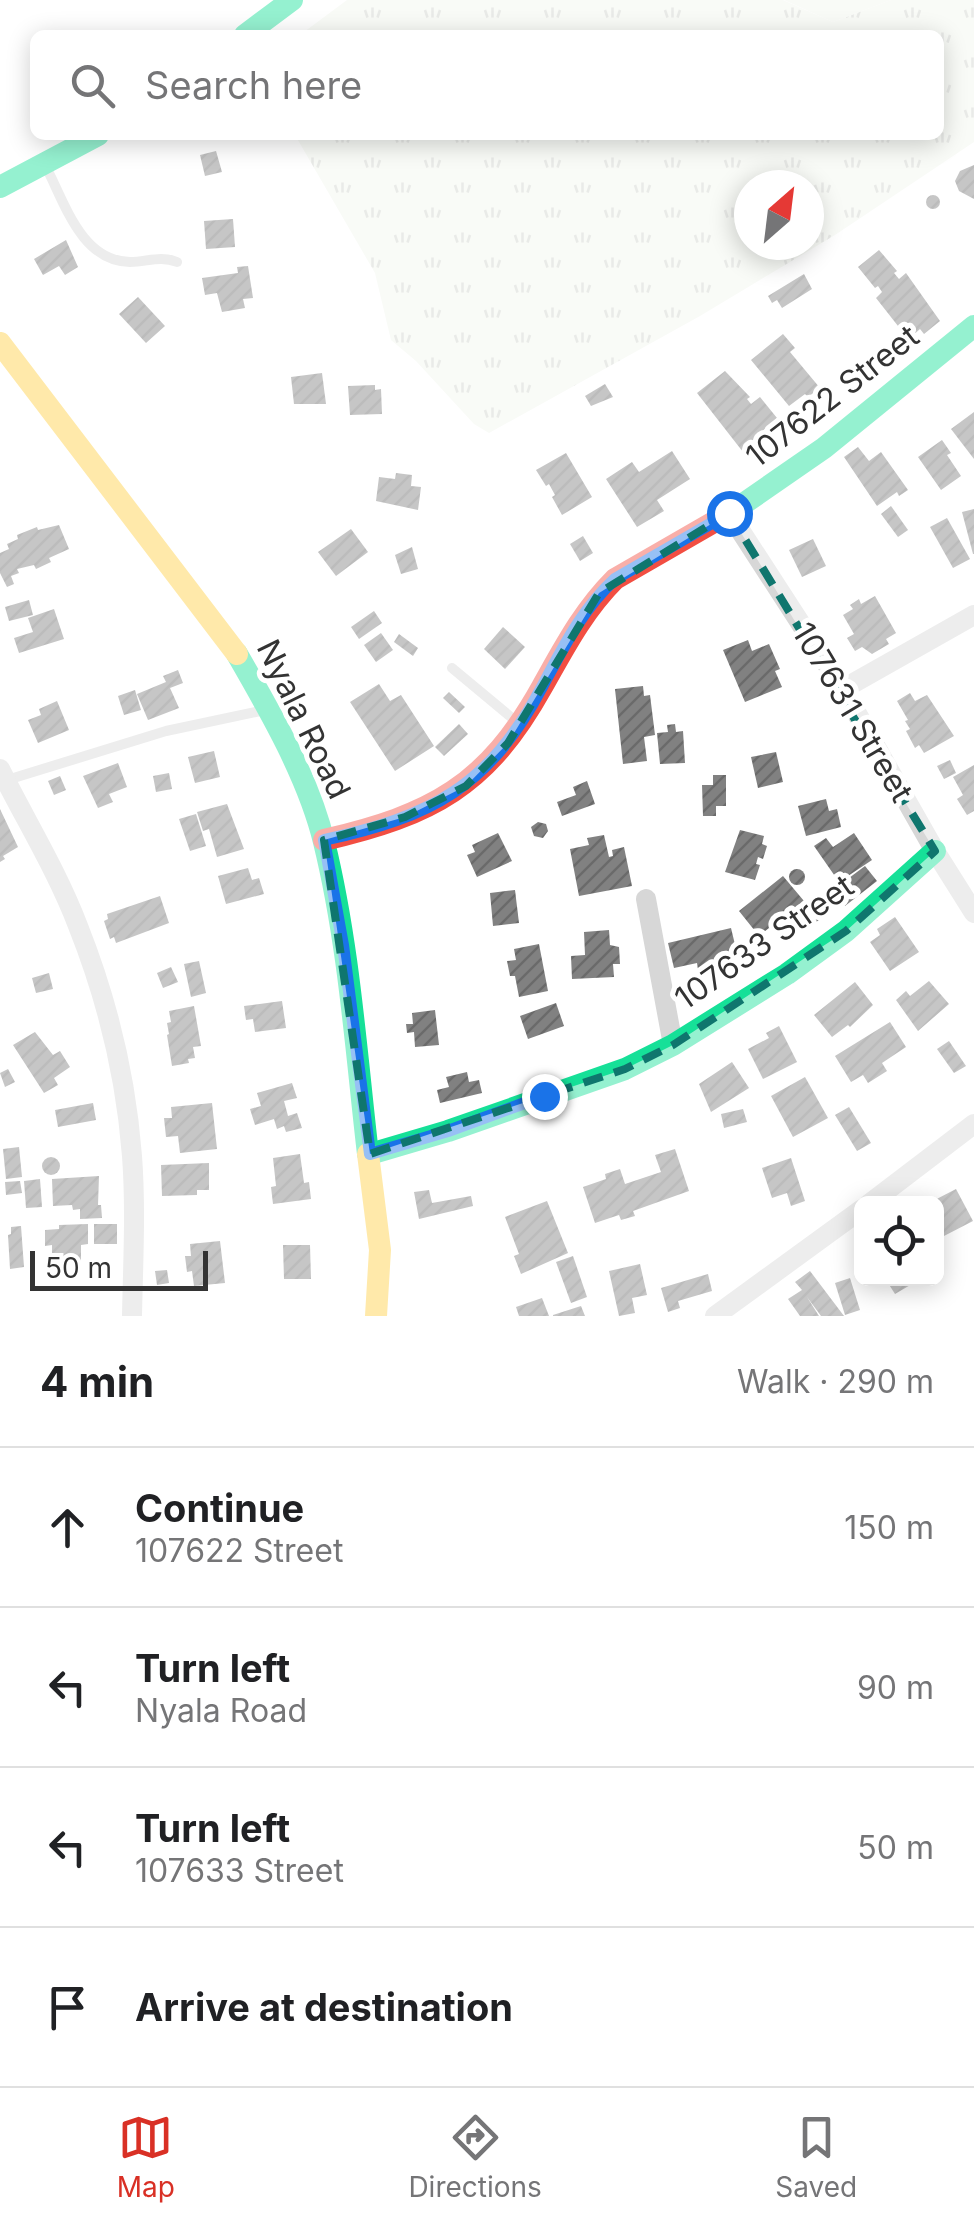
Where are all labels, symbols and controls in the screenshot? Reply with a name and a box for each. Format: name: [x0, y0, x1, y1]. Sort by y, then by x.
search box: [30, 30, 944, 140]
icon: search: [65, 58, 120, 113]
text: Search here: [145, 62, 362, 108]
north arrow: [734, 170, 824, 260]
street label: 107622 Street: [738, 316, 926, 476]
route start: [707, 491, 753, 537]
street label: 107631 Street: [784, 615, 922, 809]
street label: Nyala Road: [249, 633, 359, 805]
street label: 107633 Street: [667, 866, 861, 1018]
route end: [522, 1074, 568, 1120]
map controls: [854, 1196, 944, 1286]
button: locate: [854, 1196, 944, 1286]
scale bar: [30, 1246, 208, 1290]
text: 50 m: [45, 1251, 112, 1285]
text: 4 min: [40, 1356, 154, 1407]
text: Walk · 290 m: [737, 1362, 934, 1401]
text: Continue: [135, 1485, 304, 1531]
icon: ahead: [40, 1500, 95, 1555]
text: 150 m: [844, 1508, 934, 1547]
text: 107622 Street: [135, 1531, 343, 1570]
text: Turn left: [135, 1645, 290, 1691]
icon: left: [40, 1660, 95, 1715]
text: 90 m: [857, 1668, 934, 1707]
text: Nyala Road: [135, 1691, 307, 1730]
text: Turn left: [135, 1805, 290, 1851]
icon: left: [40, 1820, 95, 1875]
text: 50 m: [857, 1828, 934, 1867]
text: 107633 Street: [135, 1851, 344, 1890]
icon: arrive: [40, 1980, 95, 2035]
text: Arrive at destination: [135, 1984, 513, 2030]
tab: Map: [117, 2110, 175, 2204]
tab: Directions: [408, 2110, 542, 2204]
tab: Saved: [775, 2110, 857, 2204]

